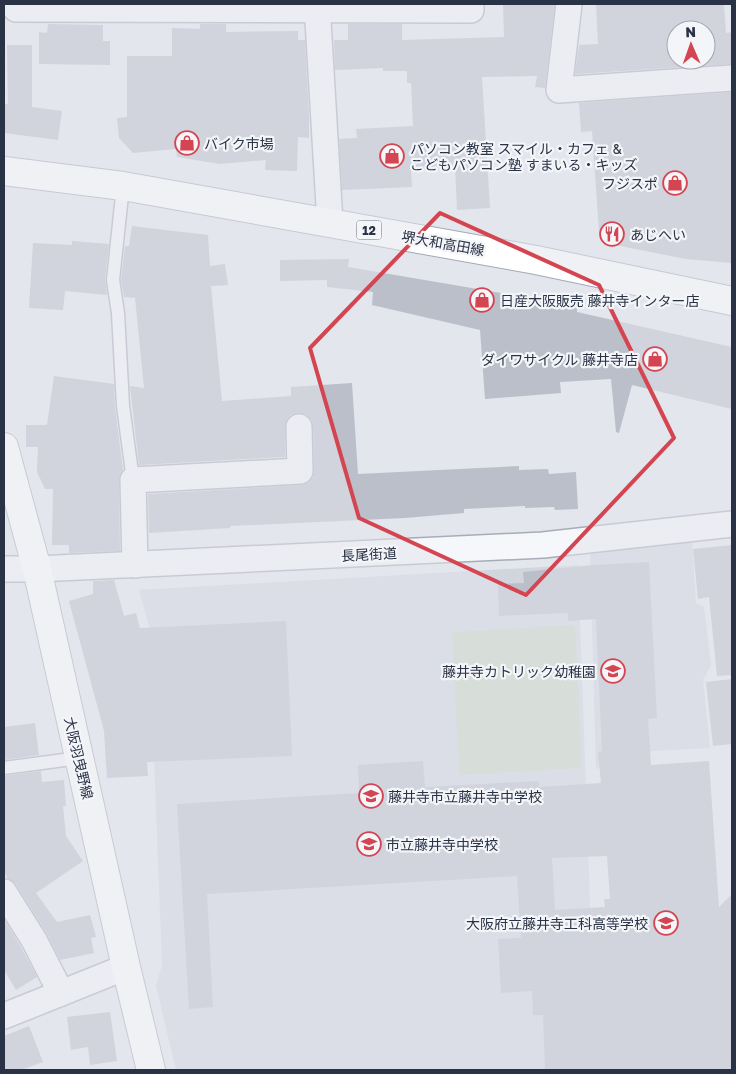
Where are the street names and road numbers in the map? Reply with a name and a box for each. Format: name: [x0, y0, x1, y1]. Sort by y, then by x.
road number: 12: [356, 220, 382, 240]
street label: 堺大和高田線: [400, 227, 486, 259]
street label: 長尾街道: [341, 544, 397, 564]
street label: 大阪羽曳野線: [61, 715, 97, 801]

